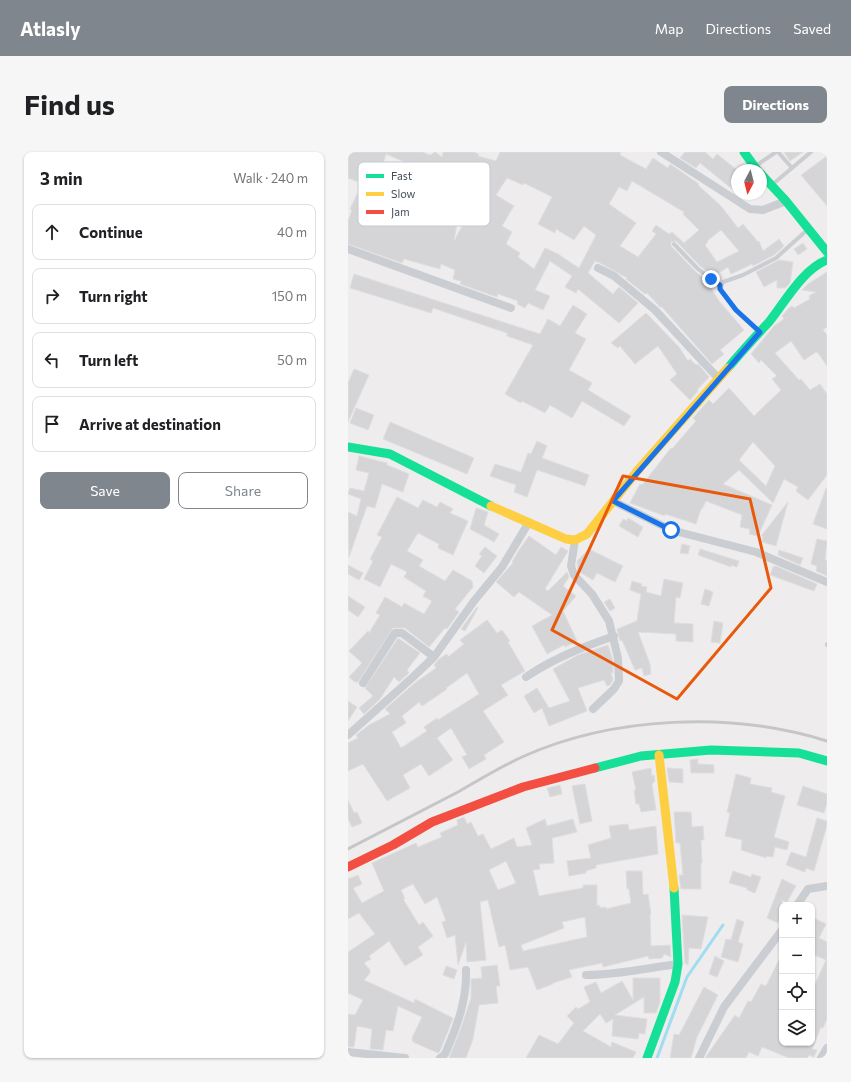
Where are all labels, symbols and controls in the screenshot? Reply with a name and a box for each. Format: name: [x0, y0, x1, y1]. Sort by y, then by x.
text: Atlasly: [20, 17, 81, 40]
text: Map: [655, 20, 684, 37]
text: Directions: [706, 20, 771, 37]
text: Saved: [793, 20, 831, 37]
button: Directions: [724, 86, 827, 123]
text: Find us: [24, 87, 115, 121]
legend: [358, 162, 490, 226]
north arrow: [731, 164, 767, 200]
text: 3 min: [40, 168, 83, 189]
text: Fast: [391, 169, 413, 182]
text: Walk · 240 m: [233, 170, 308, 186]
text: Slow: [391, 187, 416, 200]
text: Jam: [391, 205, 410, 219]
icon: ahead: [41, 221, 63, 243]
text: Continue: [79, 223, 143, 241]
text: 40 m: [277, 224, 307, 240]
route end: [702, 270, 720, 288]
icon: right: [41, 285, 63, 307]
text: Turn right: [79, 287, 148, 305]
text: 150 m: [272, 288, 307, 304]
icon: left: [41, 349, 63, 371]
text: Turn left: [79, 351, 138, 369]
text: 50 m: [277, 352, 307, 368]
icon: arrive: [41, 413, 63, 435]
text: Arrive at destination: [79, 415, 221, 433]
button: Save: [40, 472, 170, 509]
button: Share: [178, 472, 308, 509]
route start: [662, 521, 680, 539]
map controls: [779, 902, 815, 1046]
button: +: [779, 902, 815, 938]
button: −: [779, 938, 815, 974]
button: locate: [779, 974, 815, 1010]
button: layers: [779, 1010, 815, 1046]

